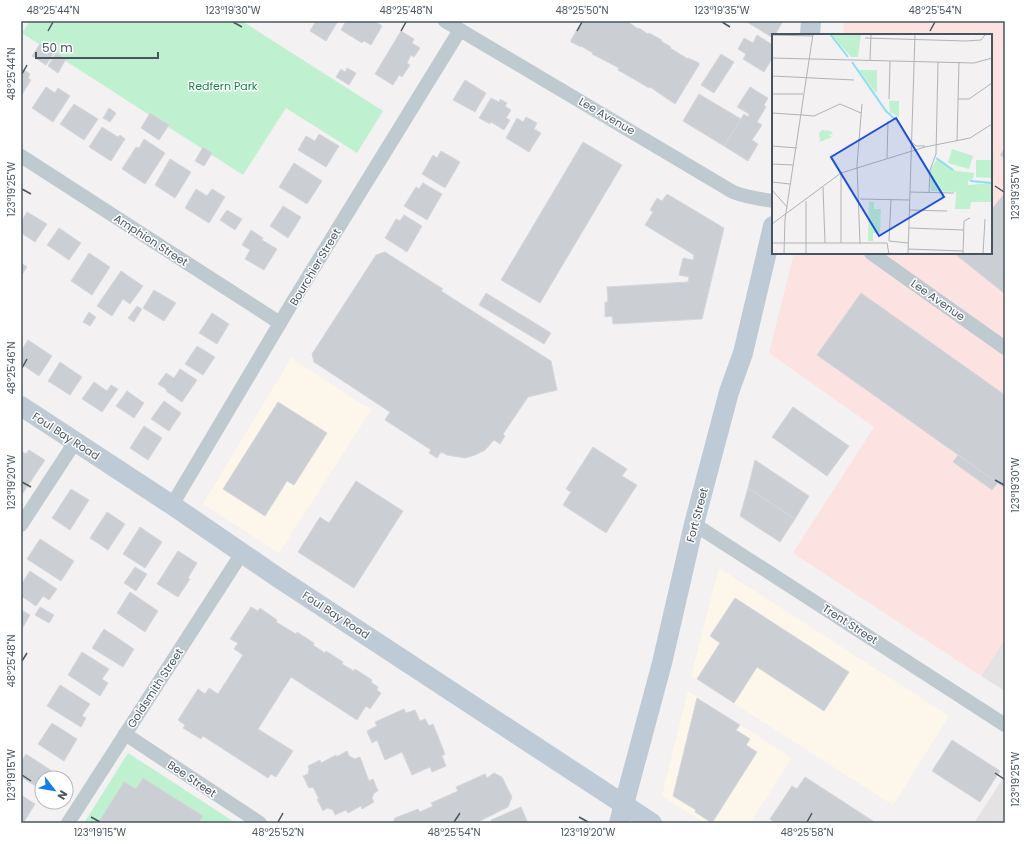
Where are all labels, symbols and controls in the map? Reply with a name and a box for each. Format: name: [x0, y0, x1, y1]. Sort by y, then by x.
text: 48°25'44"N: [27, 3, 79, 18]
text: 123°19'30"W: [206, 3, 261, 18]
text: 48°25'48"N: [380, 3, 432, 18]
text: 48°25'50"N: [556, 3, 608, 18]
text: 123°19'35"W: [695, 3, 750, 18]
text: 48°25'54"N: [909, 3, 961, 18]
scale bar: [36, 34, 158, 60]
inset map: [772, 34, 992, 254]
text: 50 m: [42, 39, 73, 56]
text: 48°25'44"N: [4, 48, 19, 100]
park label: Redfern Park: [188, 78, 258, 94]
street label: Lee Avenue: [576, 93, 638, 139]
text: 123°19'25"W: [4, 161, 19, 216]
text: 123°19'35"W: [1008, 164, 1023, 219]
street label: Amphion Street: [111, 210, 191, 270]
street label: Bourchier Street: [286, 225, 344, 309]
street label: Lee Avenue: [908, 275, 968, 325]
text: 48°25'46"N: [4, 342, 19, 394]
street label: Foul Bay Road: [29, 408, 103, 464]
text: 123°19'20"W: [4, 454, 19, 509]
text: 123°19'30"W: [1008, 457, 1023, 512]
street label: Fort Street: [682, 486, 712, 544]
street label: Foul Bay Road: [299, 587, 373, 643]
street label: Trent Street: [819, 600, 881, 648]
text: 48°25'48"N: [4, 635, 19, 687]
street label: Goldsmith Street: [123, 645, 187, 731]
text: 123°19'15"W: [4, 749, 19, 801]
text: 123°19'25"W: [1008, 751, 1023, 806]
street label: Bee Street: [165, 757, 219, 801]
north arrow: [34, 770, 74, 810]
text: N: [54, 787, 72, 803]
text: 123°19'15"W: [74, 825, 126, 840]
text: 48°25'52"N: [252, 825, 304, 840]
text: 48°25'54"N: [428, 825, 480, 840]
text: 123°19'20"W: [561, 825, 616, 840]
text: 48°25'58"N: [781, 825, 833, 840]

